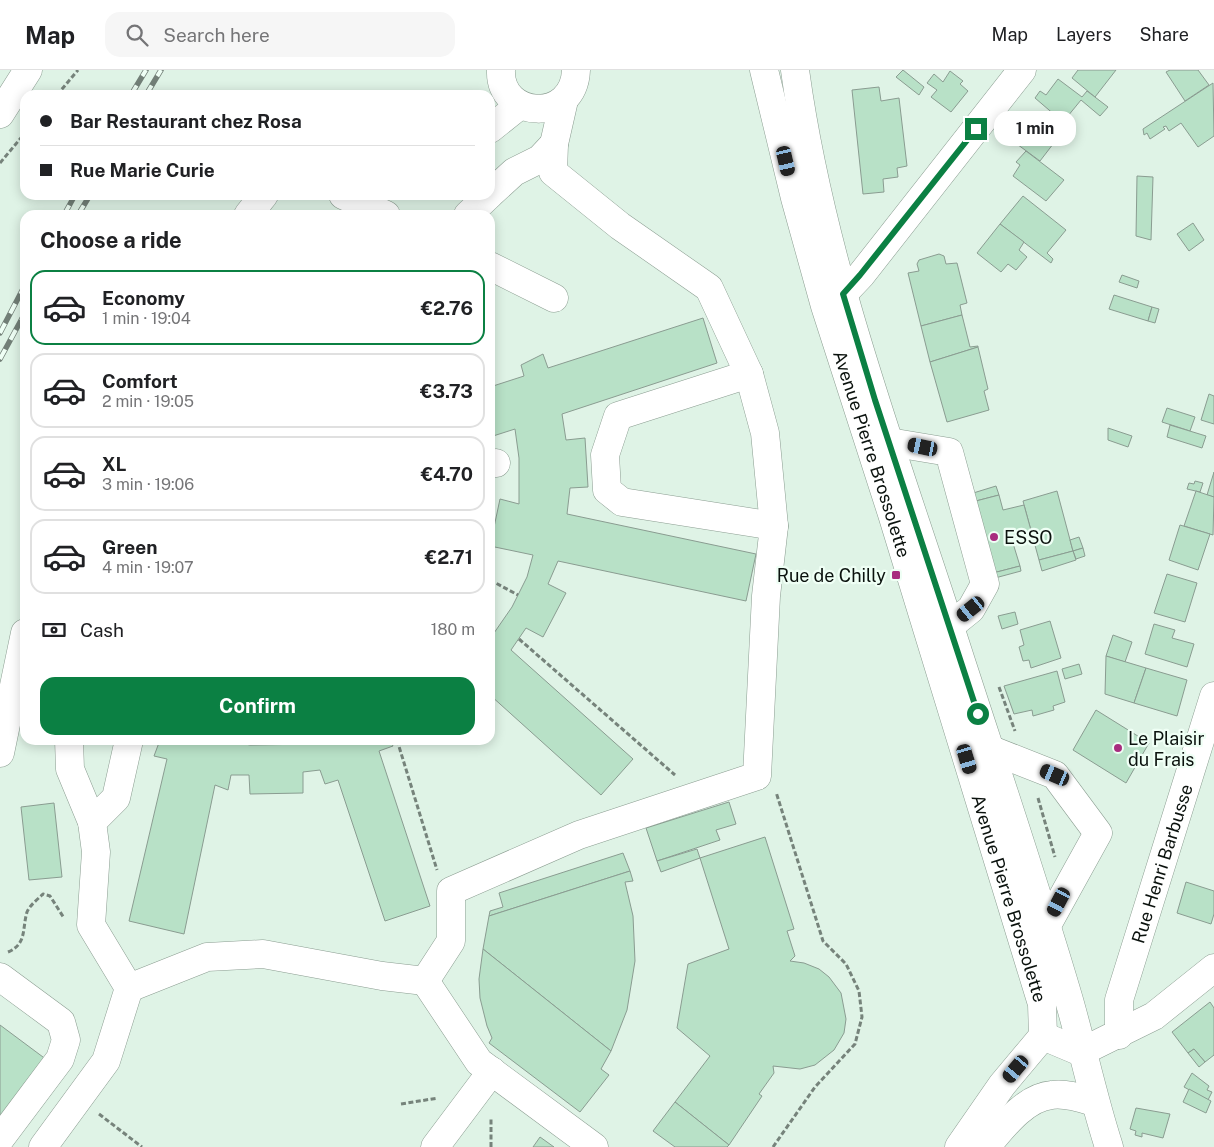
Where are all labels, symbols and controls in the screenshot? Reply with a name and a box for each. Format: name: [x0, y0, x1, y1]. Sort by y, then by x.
search box: [105, 12, 455, 57]
text: Map: [25, 21, 75, 49]
icon: search: [123, 21, 151, 49]
text: Search here: [163, 24, 270, 46]
text: Map: [992, 24, 1028, 45]
text: Layers: [1056, 24, 1112, 45]
text: Share: [1140, 24, 1189, 45]
text: Bar Restaurant chez Rosa: [70, 110, 302, 132]
callout: 1 min: [994, 112, 1076, 146]
route end: [965, 118, 987, 140]
text: 1 min: [1016, 119, 1054, 138]
car: [775, 145, 796, 177]
text: Rue Marie Curie: [70, 159, 215, 181]
text: Choose a ride: [40, 227, 182, 253]
icon: car: [42, 285, 87, 330]
text: Economy: [102, 287, 185, 309]
text: €2.76: [421, 297, 473, 319]
text: 1 min · 19:04: [102, 309, 191, 328]
street label: Avenue Pierre Brossolette: [829, 348, 915, 560]
icon: car: [42, 368, 87, 413]
text: Comfort: [102, 370, 178, 392]
text: €3.73: [420, 380, 473, 402]
text: 2 min · 19:05: [102, 392, 194, 411]
car: [906, 437, 939, 457]
icon: car: [42, 451, 87, 496]
text: XL: [102, 453, 127, 475]
text: €4.70: [421, 463, 473, 485]
text: 3 min · 19:06: [102, 475, 194, 494]
place label: ESSO: [1004, 527, 1052, 548]
marker: ESSO: [988, 531, 1000, 543]
icon: car: [42, 534, 87, 579]
text: Green: [102, 536, 157, 558]
text: €2.71: [425, 546, 473, 568]
text: 4 min · 19:07: [102, 558, 194, 577]
place label: Rue de Chilly: [777, 565, 886, 586]
marker: Rue de Chilly: [890, 569, 902, 581]
car: [954, 594, 987, 624]
icon: cash: [40, 616, 68, 644]
text: Cash: [80, 619, 124, 641]
text: 180 m: [431, 620, 475, 639]
button: Confirm: [40, 677, 475, 735]
route start: [967, 703, 989, 725]
place label: Le Plaisir du Frais: [1128, 728, 1204, 770]
car: [955, 742, 978, 776]
marker: Le Plaisir du Frais: [1112, 742, 1124, 754]
car: [1038, 762, 1071, 788]
street label: Rue Henri Barbusse: [1127, 781, 1196, 946]
street label: Avenue Pierre Brossolette: [968, 792, 1051, 1004]
car: [1045, 885, 1072, 919]
car: [1000, 1053, 1031, 1085]

